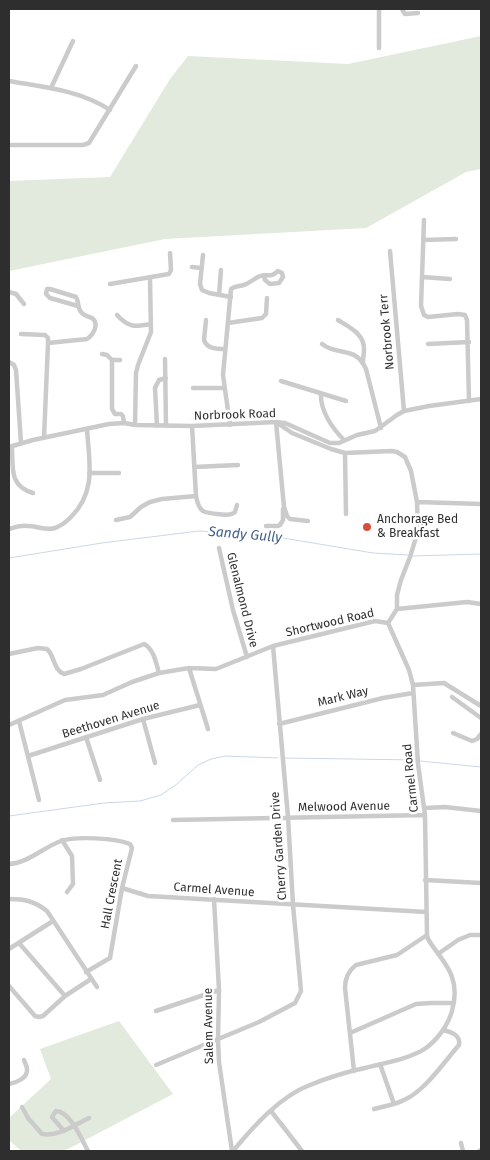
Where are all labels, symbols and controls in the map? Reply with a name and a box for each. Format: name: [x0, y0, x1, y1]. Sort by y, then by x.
street label: Norbrook Terr: [377, 294, 397, 370]
street label: Norbrook Road: [194, 406, 276, 424]
place label: Anchorage Bed & Breakfast: [377, 513, 458, 541]
marker: Anchorage Bed & Breakfast: [361, 521, 373, 533]
water label: Sandy Gully: [207, 523, 283, 547]
street label: Glenalmond Drive: [223, 551, 261, 649]
street label: Shortwood Road: [284, 606, 376, 640]
street label: Mark Way: [316, 684, 370, 710]
street label: Beethoven Avenue: [61, 698, 161, 742]
street label: Carmel Road: [400, 743, 422, 813]
street label: Cherry Garden Drive: [268, 791, 290, 901]
street label: Melwood Avenue: [298, 799, 390, 815]
street label: Hall Crescent: [98, 858, 126, 930]
street label: Carmel Avenue: [173, 880, 255, 900]
street label: Salem Avenue: [201, 988, 217, 1064]

